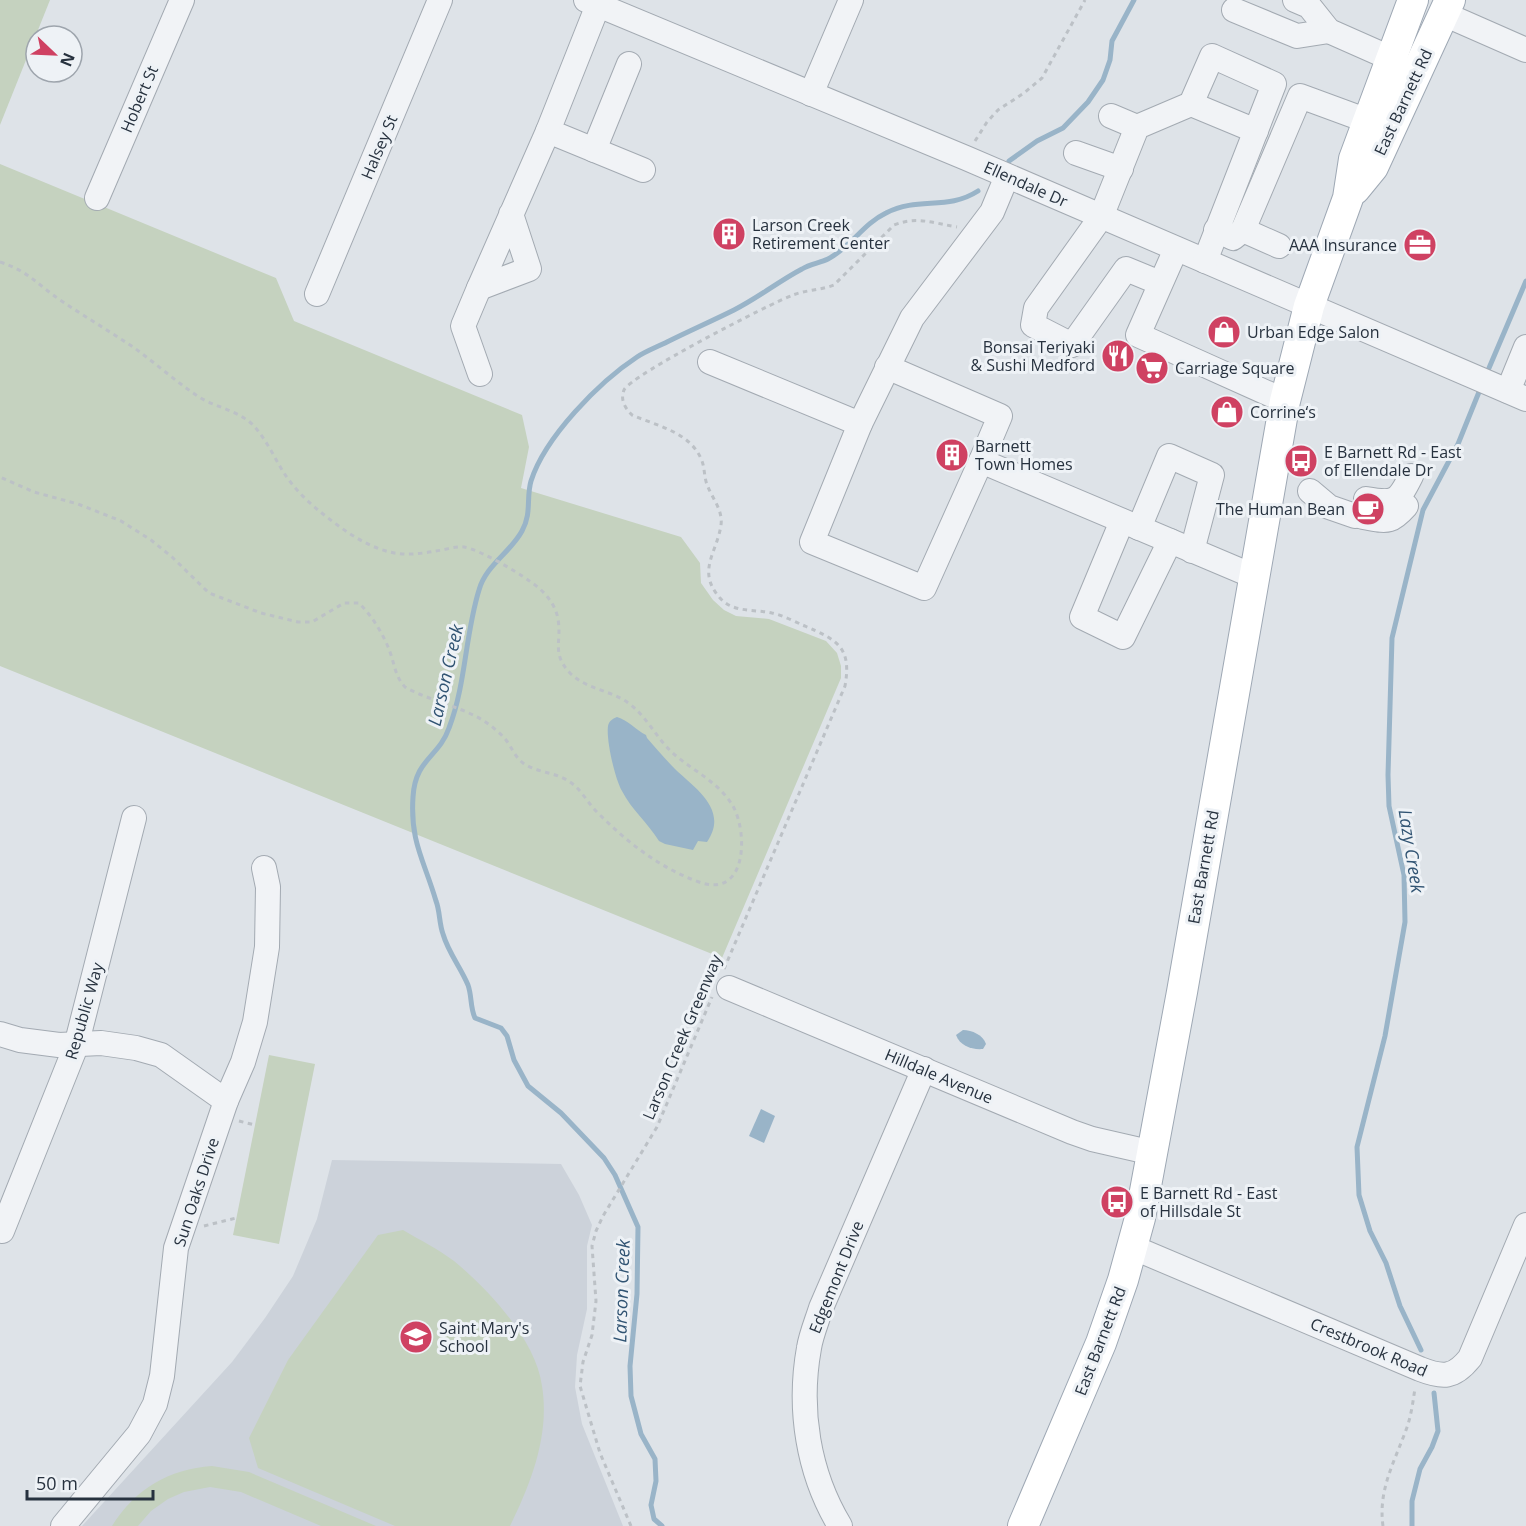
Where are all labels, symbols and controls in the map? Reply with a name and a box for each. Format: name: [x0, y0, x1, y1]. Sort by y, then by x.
north arrow: [24, 24, 84, 84]
street label: East Barnett Rd: [1369, 45, 1437, 159]
text: N: [55, 50, 80, 70]
street label: Hobert St: [115, 62, 163, 136]
street label: Halsey St: [356, 111, 403, 183]
street label: Ellendale Dr: [981, 156, 1072, 212]
place label: Larson Creek Retirement Center: [752, 214, 890, 254]
building icon: Larson Creek Retirement Center: [711, 216, 747, 252]
office icon: AAA Insurance: [1402, 227, 1438, 263]
place label: AAA Insurance: [1289, 234, 1397, 256]
shop icon: Urban Edge Salon: [1206, 314, 1242, 350]
place label: Urban Edge Salon: [1247, 321, 1380, 343]
place label: Bonsai Teriyaki & Sushi Medford: [970, 336, 1095, 376]
restaurant icon: Bonsai Teriyaki & Sushi Medford: [1100, 338, 1136, 374]
supermarket icon: Carriage Square: [1134, 350, 1170, 386]
place label: Carriage Square: [1175, 357, 1295, 379]
shop icon: Corrine‘s: [1209, 394, 1245, 430]
place label: Corrine‘s: [1250, 401, 1316, 423]
place label: Barnett Town Homes: [975, 435, 1073, 475]
building icon: Barnett Town Homes: [934, 437, 970, 473]
place label: E Barnett Rd - East of Ellendale Dr: [1324, 441, 1462, 481]
bus stop icon: E Barnett Rd - East of Ellendale Dr: [1283, 443, 1319, 479]
cafe icon: The Human Bean: [1350, 491, 1386, 527]
place label: The Human Bean: [1216, 498, 1345, 520]
water label: Larson Creek: [422, 621, 469, 728]
street label: East Barnett Rd: [1182, 808, 1224, 926]
water label: Lazy Creek: [1394, 808, 1431, 896]
street label: Larson Creek Greenway: [637, 950, 727, 1123]
street label: Republic Way: [60, 959, 109, 1062]
street label: Hilldale Avenue: [882, 1043, 996, 1109]
street label: Sun Oaks Drive: [168, 1135, 224, 1249]
place label: E Barnett Rd - East of Hillsdale St: [1140, 1182, 1278, 1222]
bus stop icon: E Barnett Rd - East of Hillsdale St: [1099, 1184, 1135, 1220]
street label: Edgemont Drive: [803, 1217, 869, 1337]
water label: Larson Creek: [607, 1238, 635, 1343]
street label: East Barnett Rd: [1069, 1283, 1131, 1399]
street label: Crestbrook Road: [1307, 1312, 1431, 1382]
place label: Saint Mary's School: [439, 1317, 529, 1357]
school or university icon: Saint Mary's School: [398, 1319, 434, 1355]
scale bar: [27, 1463, 153, 1501]
text: 50 m: [36, 1471, 78, 1495]

